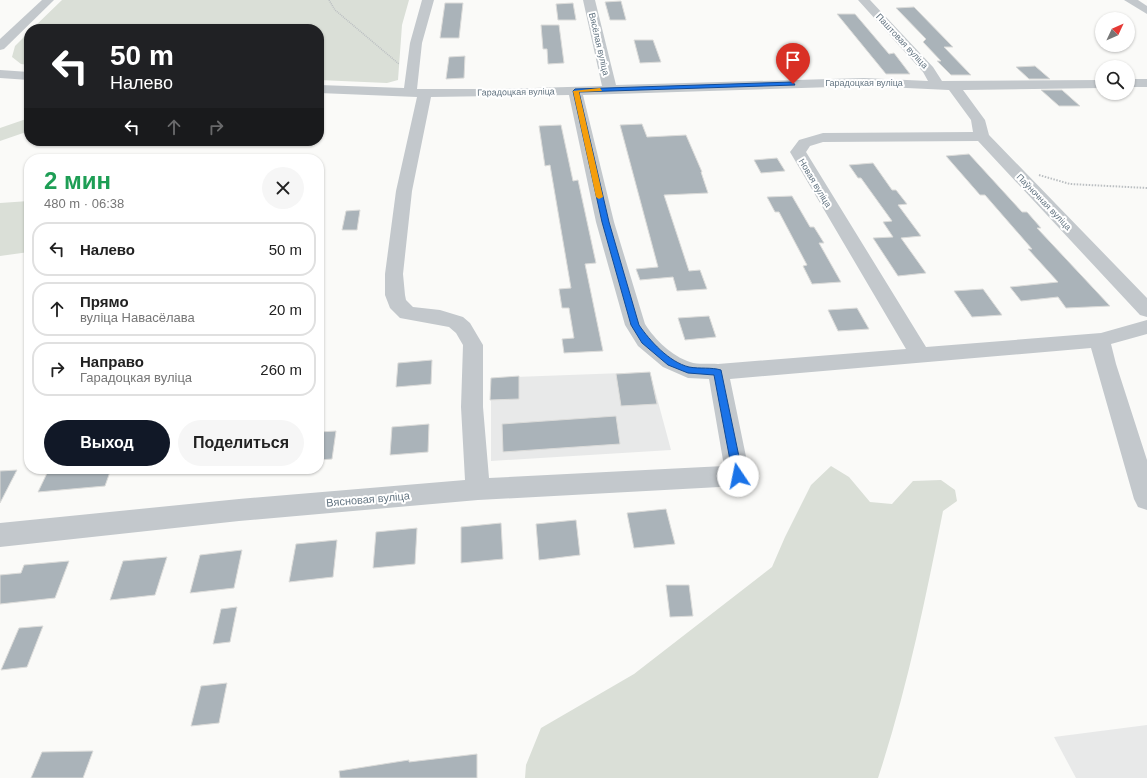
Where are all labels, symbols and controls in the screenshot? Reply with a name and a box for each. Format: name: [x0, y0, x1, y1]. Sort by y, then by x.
street label: Вясёлая вуліца: [587, 12, 611, 76]
street label: Паштовая вуліца: [874, 12, 930, 70]
north arrow: [1095, 12, 1135, 52]
map controls: [1095, 12, 1135, 100]
icon: left: [44, 40, 96, 92]
text: 50 m: [110, 40, 174, 71]
pin: [776, 43, 810, 84]
icon: arrive: [782, 49, 804, 71]
button: search: [1095, 60, 1135, 100]
text: Налево: [110, 73, 173, 93]
street label: Гарадоцкая вуліца: [825, 78, 903, 88]
street label: Гарадоцкая вуліца: [477, 86, 555, 98]
icon: left: [121, 116, 143, 138]
icon: ahead: [163, 116, 185, 138]
icon: right: [205, 116, 227, 138]
street label: Новая вуліца: [797, 157, 833, 209]
text: 2 мин: [44, 167, 111, 194]
button: close: [262, 167, 304, 209]
street label: Паўночная вуліца: [1015, 172, 1073, 232]
text: 480 m · 06:38: [44, 196, 124, 211]
icon: left: [46, 238, 68, 260]
text: Налево: [80, 241, 135, 258]
text: 50 m: [269, 241, 302, 258]
text: Прямо: [80, 293, 129, 310]
icon: ahead: [46, 298, 68, 320]
text: 20 m: [269, 301, 302, 318]
text: вуліца Навасёлава: [80, 310, 195, 325]
text: Направо: [80, 353, 144, 370]
icon: right: [46, 358, 68, 380]
text: 260 m: [260, 361, 302, 378]
text: Гарадоцкая вуліца: [80, 370, 192, 385]
button: Выход: [44, 420, 170, 466]
button: Поделиться: [178, 420, 304, 466]
position arrow: [717, 455, 759, 497]
street label: Вясновая вуліца: [326, 489, 411, 509]

